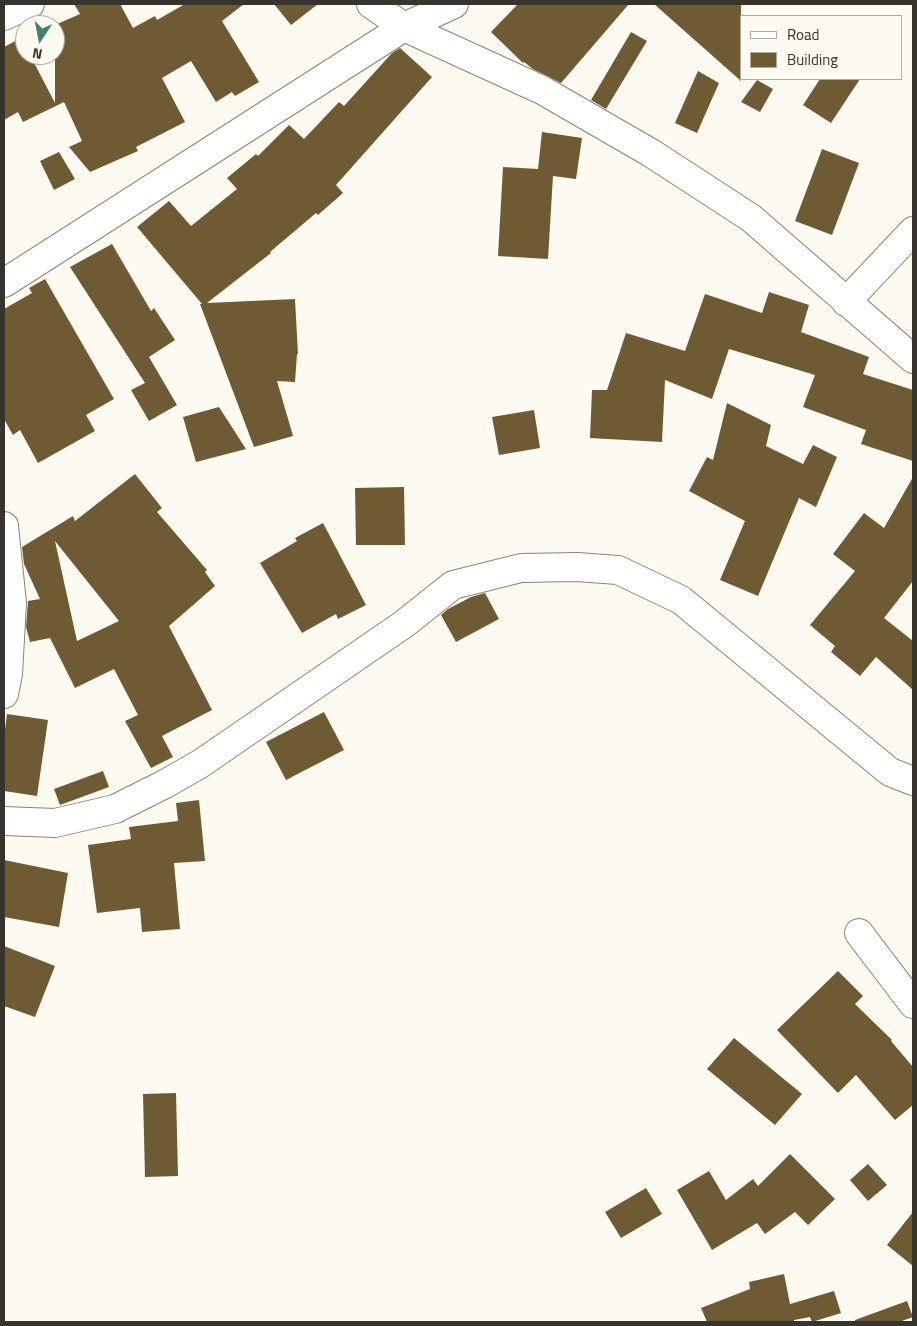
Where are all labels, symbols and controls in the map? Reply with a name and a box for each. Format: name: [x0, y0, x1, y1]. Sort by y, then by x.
north arrow: [15, 15, 65, 65]
legend: [740, 15, 902, 80]
text: Road: [787, 23, 819, 46]
text: N: [30, 43, 44, 65]
text: Building: [787, 48, 838, 71]

